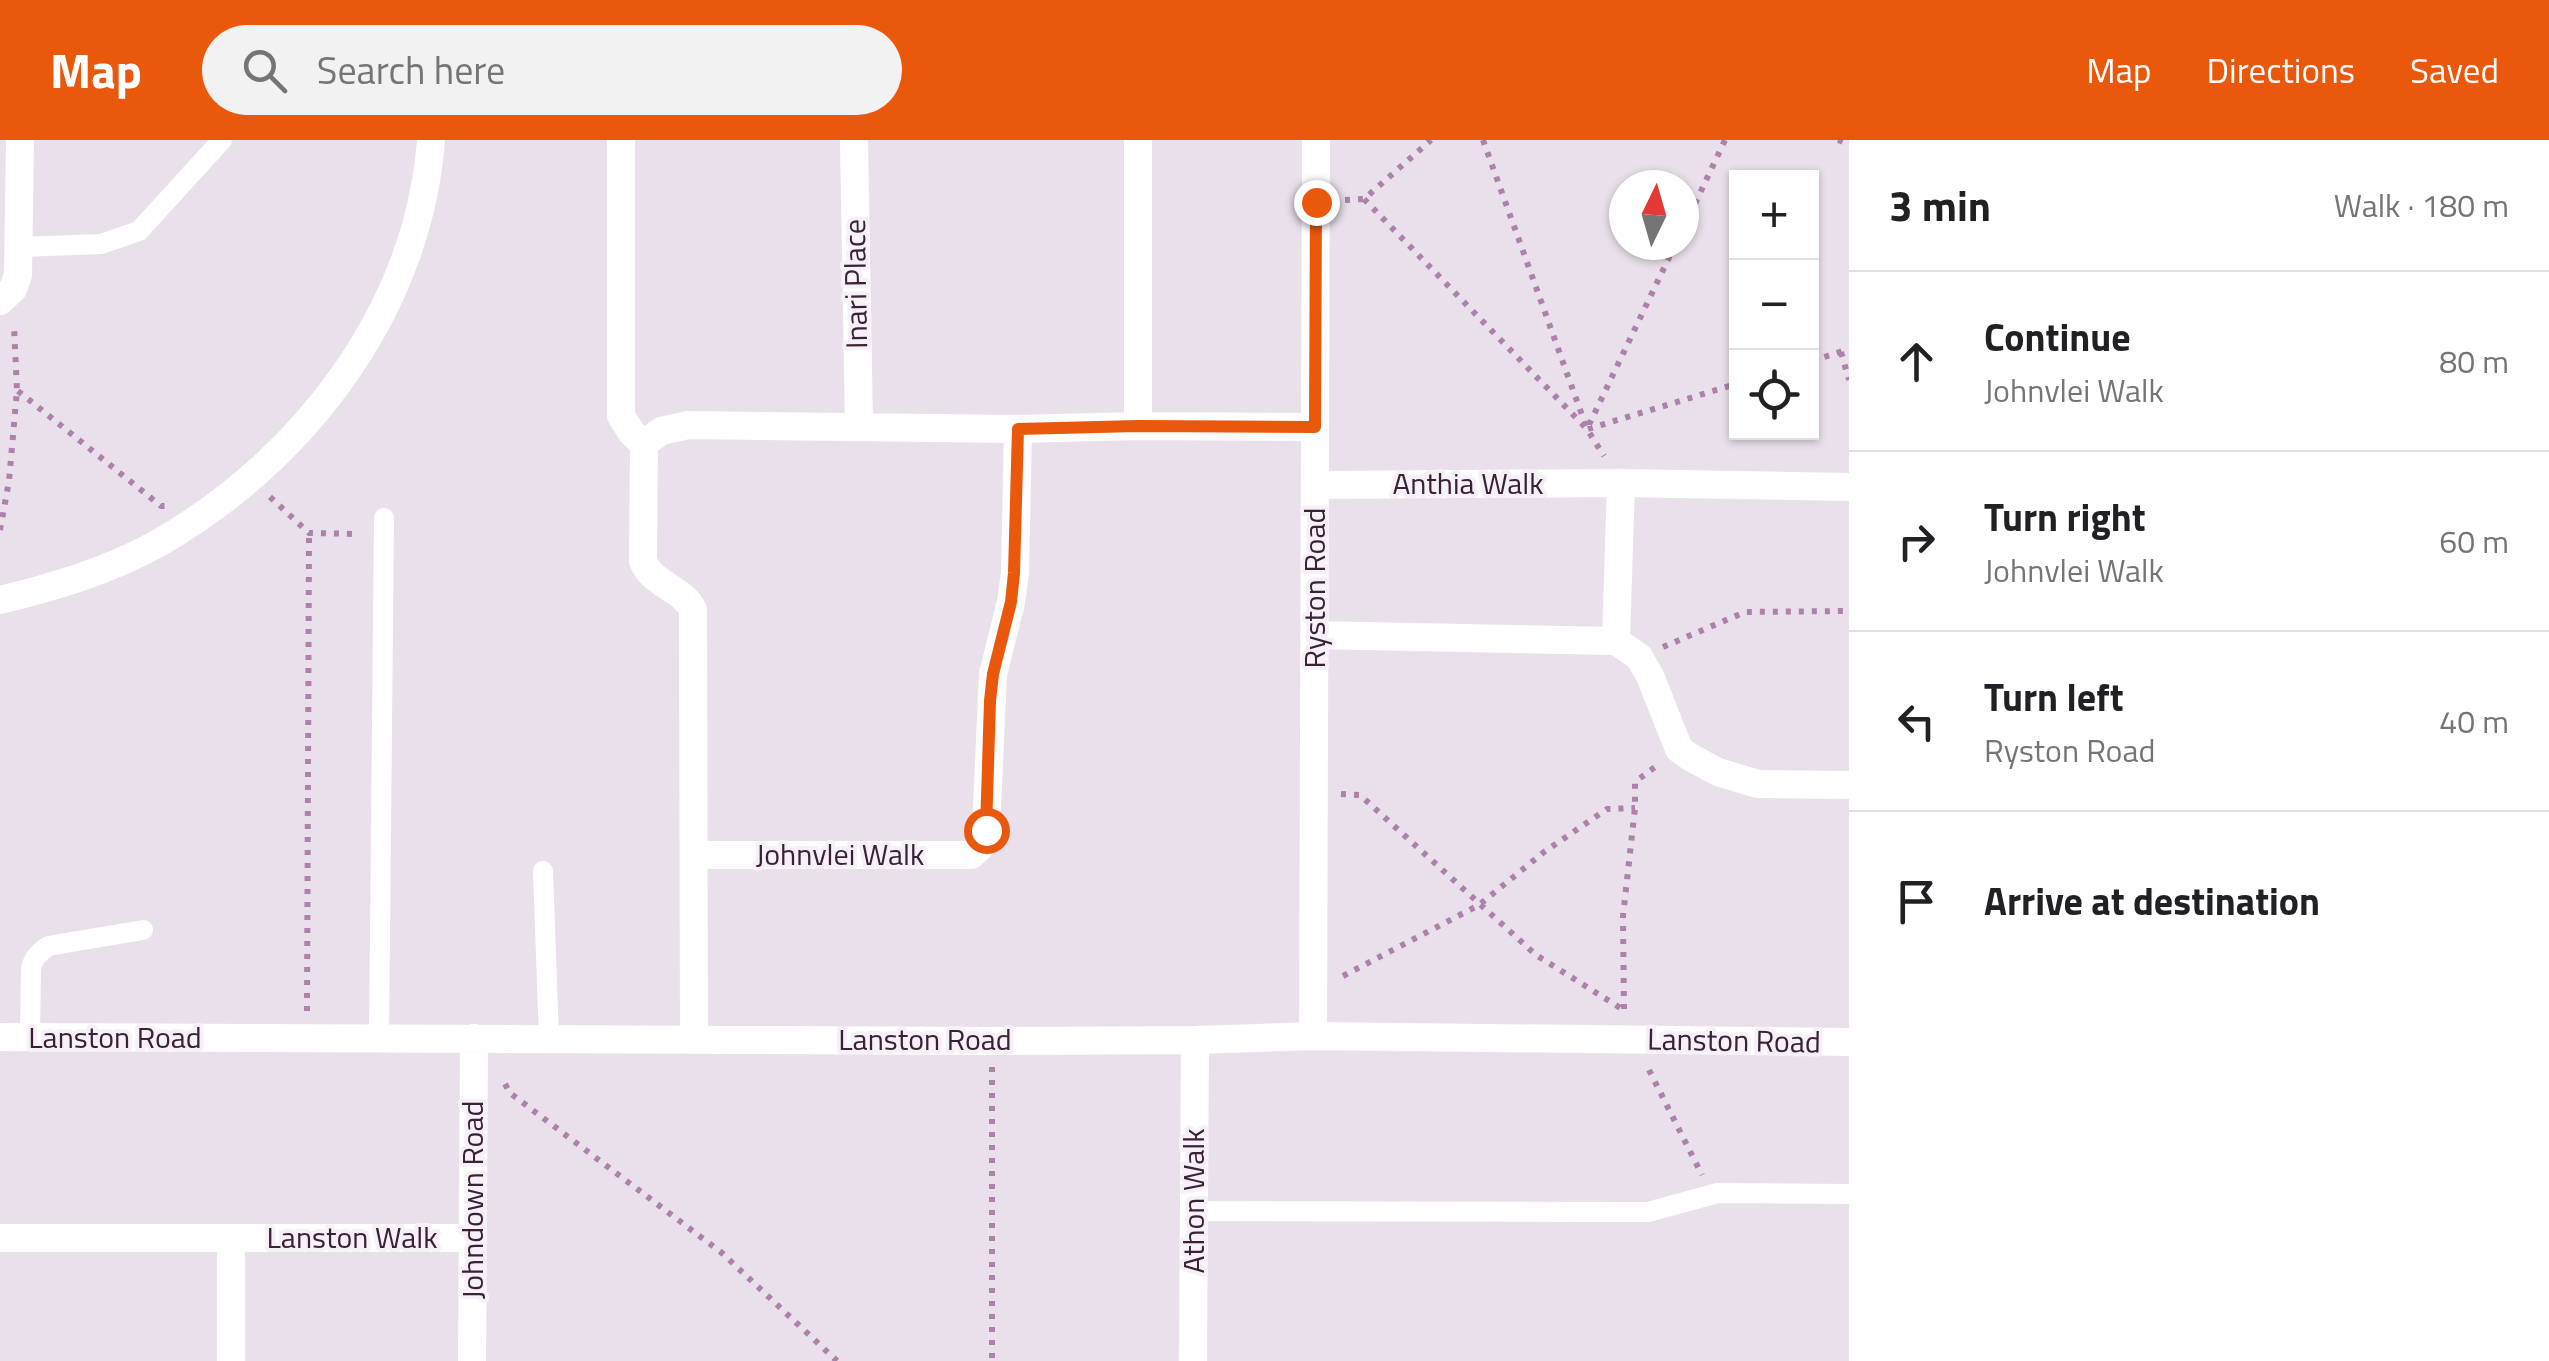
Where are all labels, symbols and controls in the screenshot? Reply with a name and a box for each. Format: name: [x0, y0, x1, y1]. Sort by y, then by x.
search box: [202, 25, 902, 115]
text: Map: [50, 34, 142, 107]
text: Search here: [317, 41, 505, 99]
icon: search: [237, 43, 292, 98]
text: Map: [2086, 43, 2152, 97]
text: Directions: [2207, 43, 2355, 97]
text: Saved: [2410, 43, 2499, 97]
north arrow: [1609, 170, 1699, 260]
map controls: [1729, 170, 1819, 440]
button: +: [1729, 170, 1819, 260]
text: 3 min: [1889, 173, 1991, 237]
route end: [1294, 180, 1340, 226]
text: Walk · 180 m: [2334, 181, 2509, 229]
street label: Inari Place: [831, 219, 879, 349]
button: −: [1729, 260, 1819, 350]
text: Continue: [1984, 308, 2131, 366]
icon: ahead: [1889, 334, 1944, 389]
text: 80 m: [2439, 337, 2509, 385]
button: locate: [1729, 350, 1819, 440]
text: Johnvlei Walk: [1984, 366, 2164, 414]
street label: Anthia Walk: [1392, 460, 1544, 506]
text: Turn right: [1984, 488, 2146, 546]
street label: Ryston Road: [1291, 508, 1337, 668]
icon: right: [1889, 514, 1944, 569]
text: 60 m: [2439, 517, 2509, 565]
text: Johnvlei Walk: [1984, 546, 2164, 594]
text: Turn left: [1984, 668, 2124, 726]
icon: left: [1889, 694, 1944, 749]
text: 40 m: [2439, 697, 2509, 745]
text: Ryston Road: [1984, 726, 2155, 774]
route start: [964, 808, 1010, 854]
street label: Johnvlei Walk: [756, 831, 924, 877]
text: Arrive at destination: [1984, 872, 2320, 930]
icon: arrive: [1889, 874, 1944, 929]
street label: Lanston Road: [28, 1014, 202, 1060]
street label: Lanston Road: [1647, 1015, 1821, 1065]
street label: Lanston Road: [838, 1016, 1012, 1062]
street label: Johndown Road: [449, 1101, 495, 1299]
street label: Athon Walk: [1170, 1128, 1216, 1274]
street label: Lanston Walk: [267, 1214, 438, 1260]

